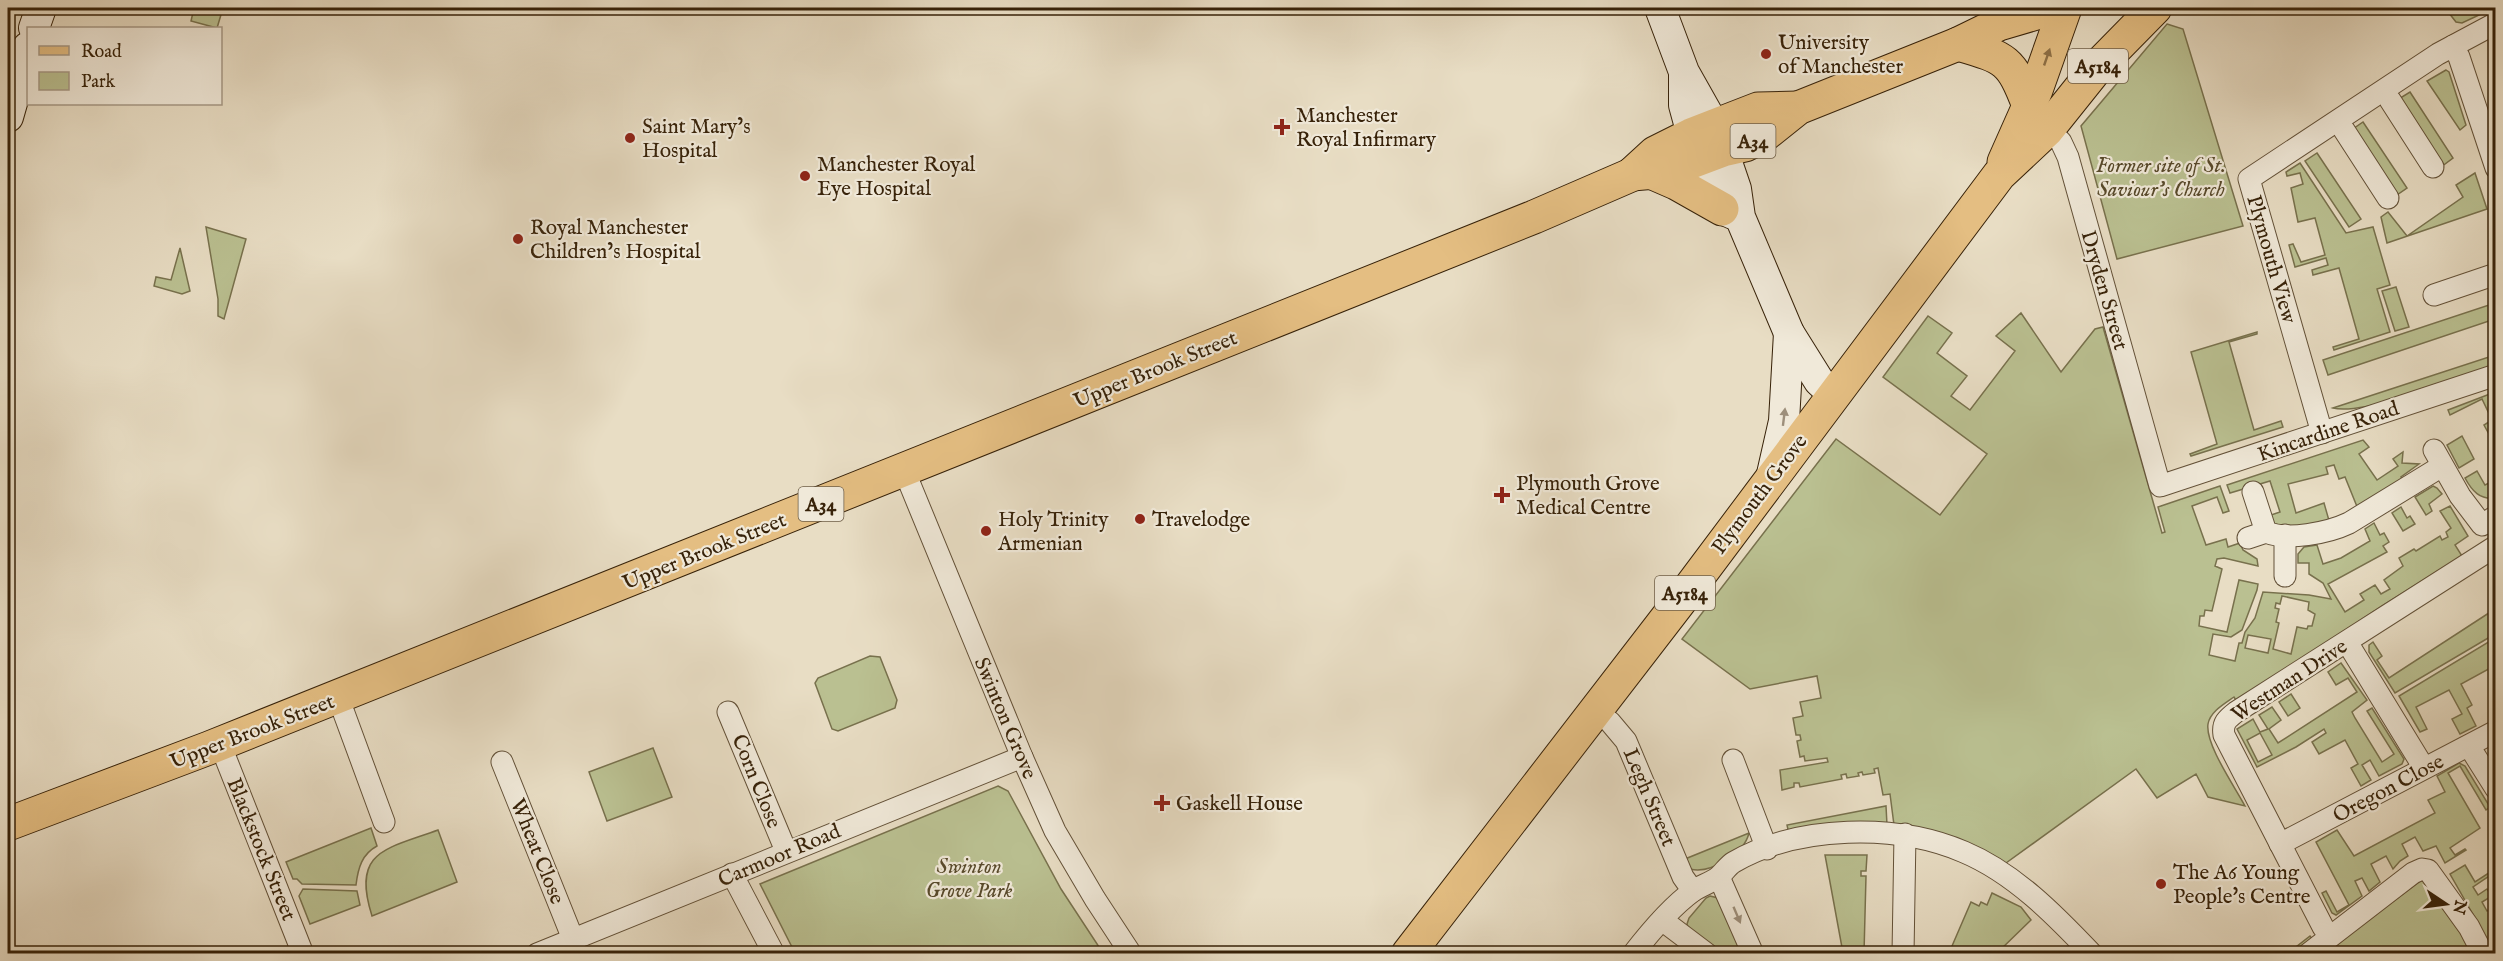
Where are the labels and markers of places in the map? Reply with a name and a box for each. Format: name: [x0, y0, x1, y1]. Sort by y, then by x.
place label: University of Manchester: [1778, 30, 1903, 81]
marker: University of Manchester: [1759, 47, 1773, 61]
place label: Manchester Royal Infirmary: [1296, 103, 1437, 154]
place label: Saint Mary’s Hospital: [642, 114, 751, 165]
marker: Manchester Royal Infirmary: [1273, 118, 1291, 136]
marker: Saint Mary’s Hospital: [623, 131, 637, 145]
place label: Manchester Royal Eye Hospital: [817, 152, 976, 203]
marker: Manchester Royal Eye Hospital: [798, 169, 812, 183]
place label: Royal Manchester Children’s Hospital: [530, 215, 701, 266]
marker: Royal Manchester Children’s Hospital: [511, 232, 525, 246]
place label: Plymouth Grove Medical Centre: [1516, 471, 1660, 522]
marker: Plymouth Grove Medical Centre: [1493, 486, 1511, 504]
place label: Holy Trinity Armenian: [997, 507, 1109, 558]
place label: Travelodge: [1152, 507, 1251, 534]
marker: Travelodge: [1133, 512, 1147, 526]
marker: Holy Trinity Armenian: [979, 524, 993, 538]
place label: Gaskell House: [1176, 791, 1303, 818]
marker: Gaskell House: [1153, 794, 1171, 812]
place label: The A6 Young People's Centre: [2173, 860, 2311, 911]
marker: The A6 Young People's Centre: [2154, 877, 2168, 891]

